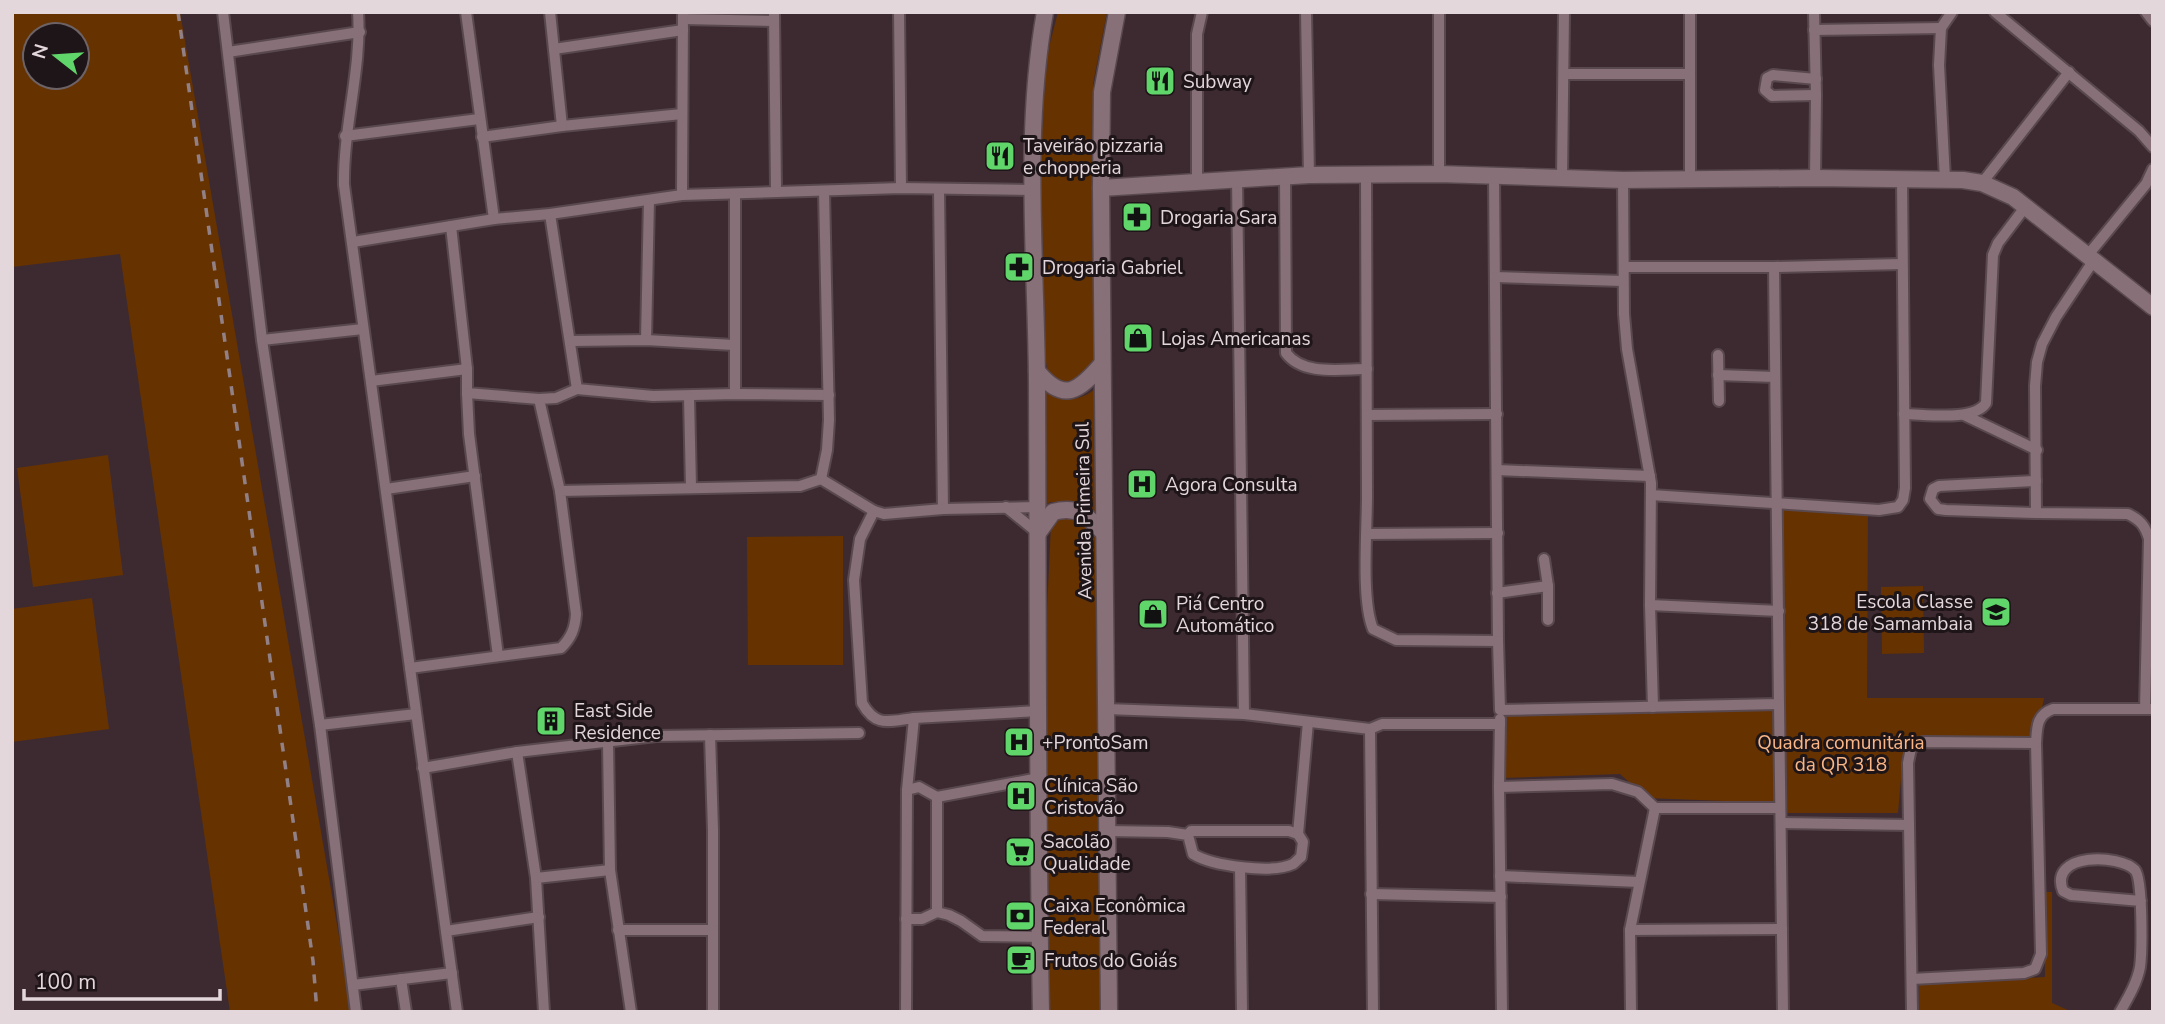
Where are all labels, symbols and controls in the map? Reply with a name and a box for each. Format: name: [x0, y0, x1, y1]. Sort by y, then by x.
north arrow: [21, 21, 91, 91]
text: N: [26, 41, 55, 62]
restaurant icon: Subway: [1143, 64, 1177, 98]
place label: Subway: [1183, 69, 1252, 95]
place label: Taveirão pizzaria e chopperia: [1023, 133, 1164, 181]
restaurant icon: Taveirão pizzaria e chopperia: [983, 139, 1017, 173]
pharmacy icon: Drogaria Sara: [1120, 200, 1154, 234]
place label: Drogaria Sara: [1160, 205, 1277, 231]
pharmacy icon: Drogaria Gabriel: [1002, 250, 1036, 284]
place label: Drogaria Gabriel: [1042, 255, 1183, 281]
shop icon: Lojas Americanas: [1121, 321, 1155, 355]
place label: Lojas Americanas: [1161, 326, 1311, 352]
street label: Avenida Primeira Sul: [1069, 422, 1099, 600]
hospital icon: Agora Consulta: [1125, 467, 1159, 501]
place label: Agora Consulta: [1165, 472, 1298, 498]
place label: Escola Classe 318 de Samambaia: [1808, 589, 1973, 637]
place label: Piá Centro Automático: [1176, 591, 1274, 639]
school or university icon: Escola Classe 318 de Samambaia: [1979, 595, 2013, 629]
shop icon: Piá Centro Automático: [1136, 597, 1170, 631]
place label: East Side Residence: [574, 698, 661, 746]
building icon: East Side Residence: [534, 704, 568, 738]
hospital icon: +ProntoSam: [1002, 725, 1036, 759]
place label: +ProntoSam: [1042, 730, 1148, 756]
park label: Quadra comunitária da QR 318: [1757, 730, 1925, 778]
place label: Clínica São Cristovão: [1044, 773, 1138, 821]
hospital icon: Clínica São Cristovão: [1004, 779, 1038, 813]
place label: Sacolão Qualidade: [1043, 829, 1131, 877]
supermarket icon: Sacolão Qualidade: [1003, 835, 1037, 869]
place label: Caixa Econômica Federal: [1043, 893, 1186, 941]
bank icon: Caixa Econômica Federal: [1003, 899, 1037, 933]
cafe icon: Frutos do Goiás: [1004, 943, 1038, 977]
place label: Frutos do Goiás: [1044, 948, 1177, 974]
scale bar: [24, 958, 220, 1002]
text: 100 m: [35, 968, 96, 996]

